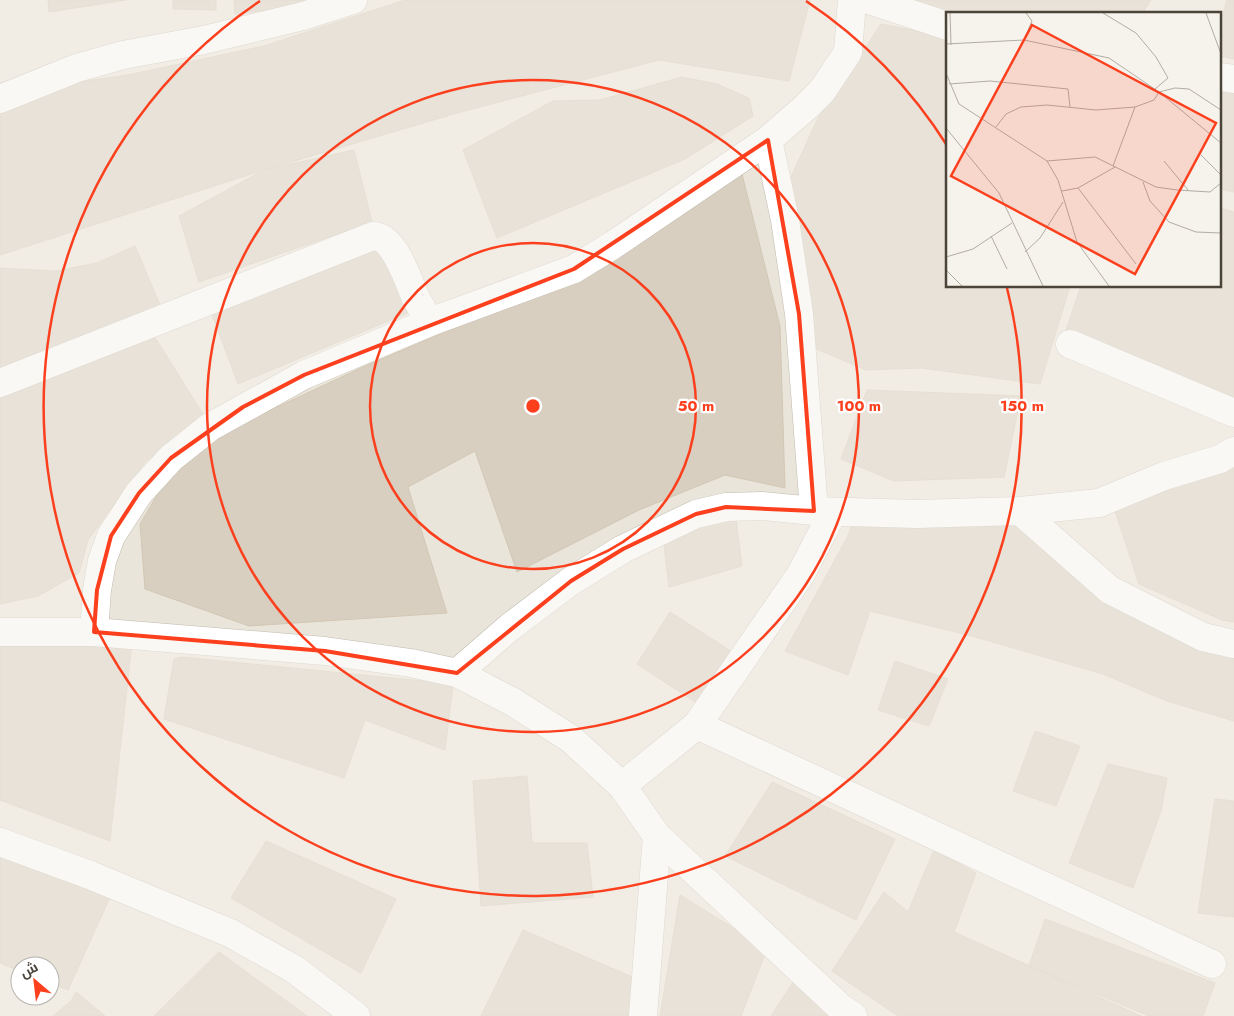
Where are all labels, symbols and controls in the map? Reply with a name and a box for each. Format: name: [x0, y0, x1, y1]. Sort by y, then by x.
inset map: [946, 12, 1222, 288]
text: 50 m: [678, 395, 714, 417]
text: 100 m: [837, 395, 881, 417]
text: 150 m: [1000, 395, 1044, 417]
centre of rings: [524, 397, 542, 415]
north arrow: [10, 956, 60, 1006]
text: ش: [16, 956, 42, 983]

